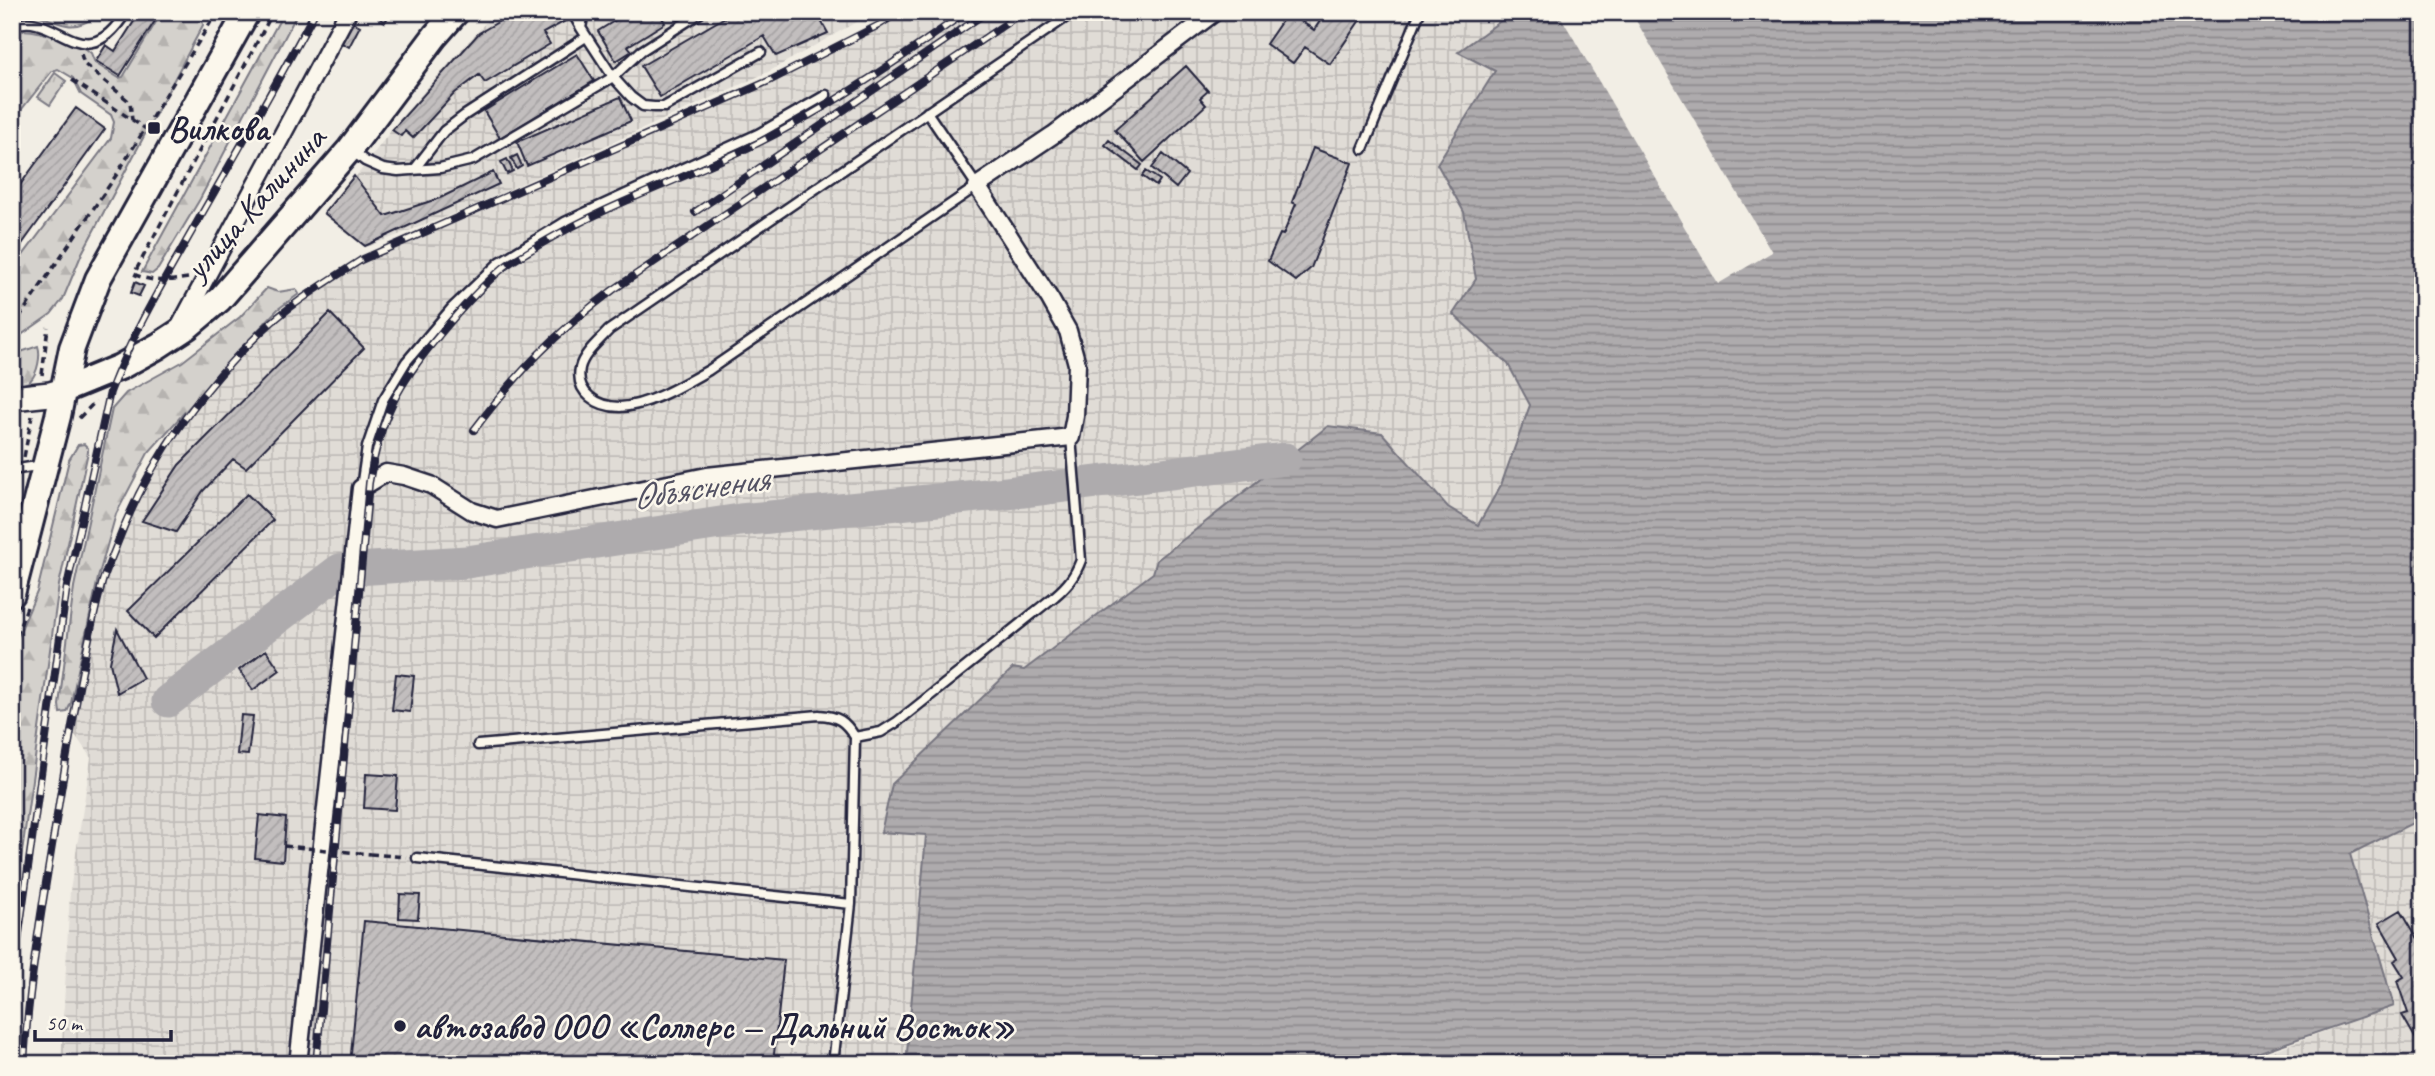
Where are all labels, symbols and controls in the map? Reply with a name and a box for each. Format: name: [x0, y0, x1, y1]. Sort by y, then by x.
place label: Вилкова: [168, 106, 272, 151]
street label: улица Калинина: [173, 115, 337, 291]
marker: Вилкова: [146, 120, 162, 136]
water label: Объяснения: [629, 454, 776, 520]
scale bar: [35, 999, 172, 1043]
place label: автозавод ООО «Соллерс — Дальний Восток»: [414, 1004, 1015, 1049]
text: 50 m: [46, 1010, 84, 1036]
marker: автозавод ООО «Соллерс — Дальний Восток»: [392, 1018, 408, 1034]

